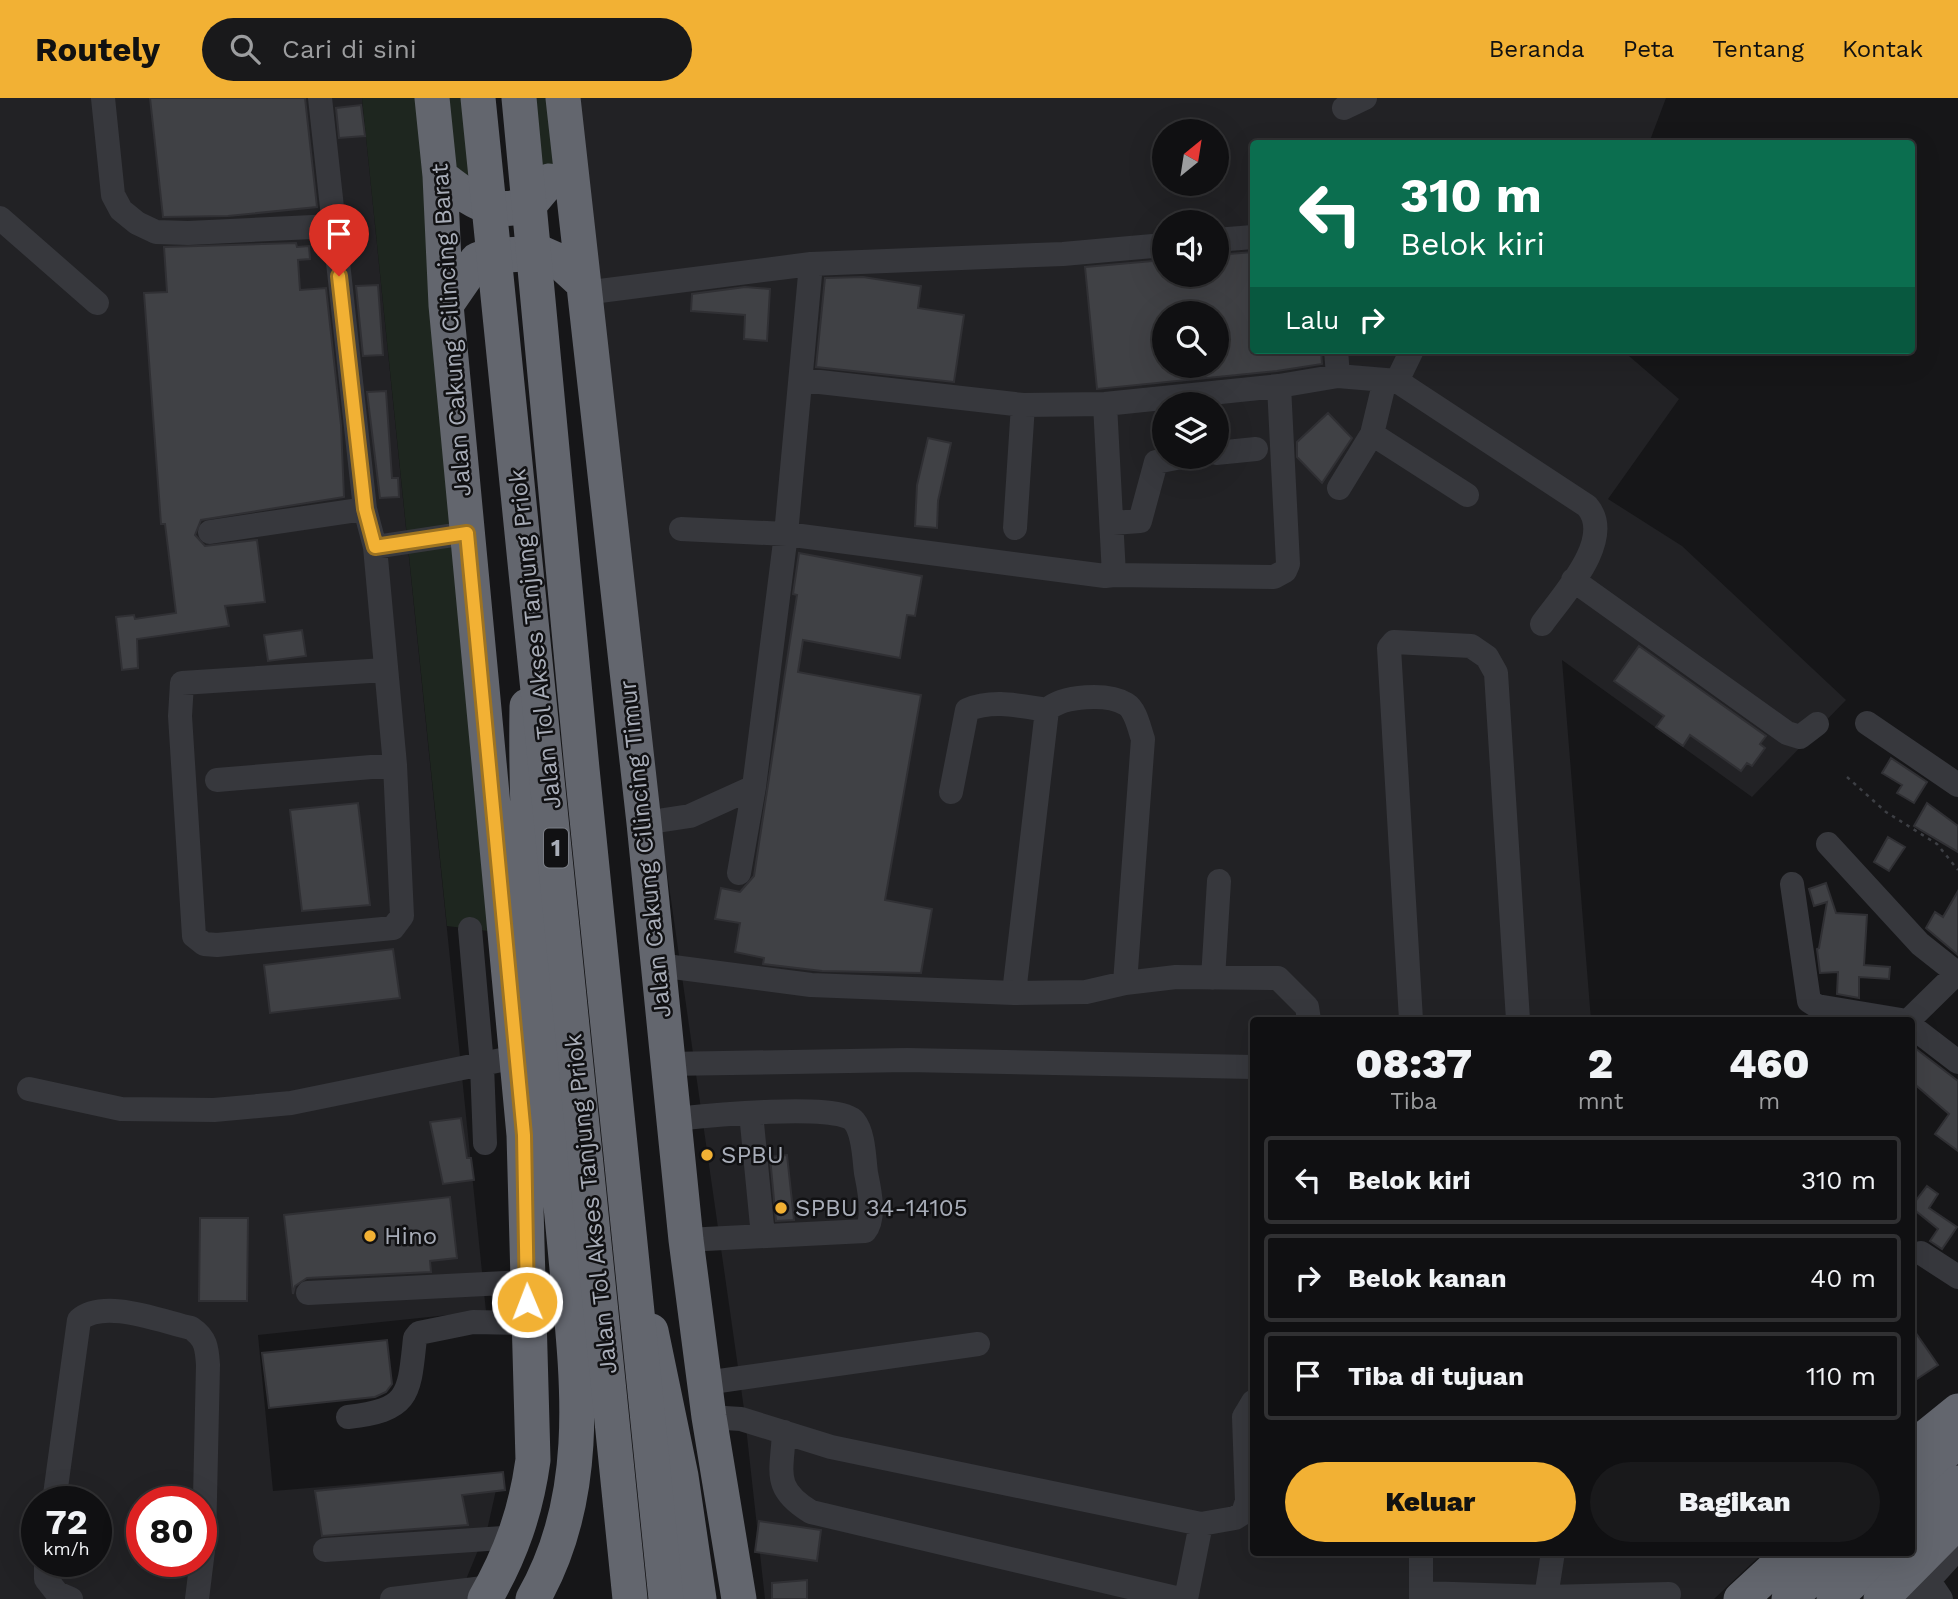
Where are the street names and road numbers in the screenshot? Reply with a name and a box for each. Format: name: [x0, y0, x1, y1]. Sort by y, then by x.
street label: Jalan Cakung Cilincing Barat: [425, 162, 477, 498]
street label: Jalan Tol Akses Tanjung Priok: [503, 467, 567, 811]
street label: Jalan Cakung Cilincing Timur: [613, 679, 677, 1019]
road number: 1: [544, 828, 568, 868]
street label: Jalan Tol Akses Tanjung Priok: [559, 1032, 623, 1376]

